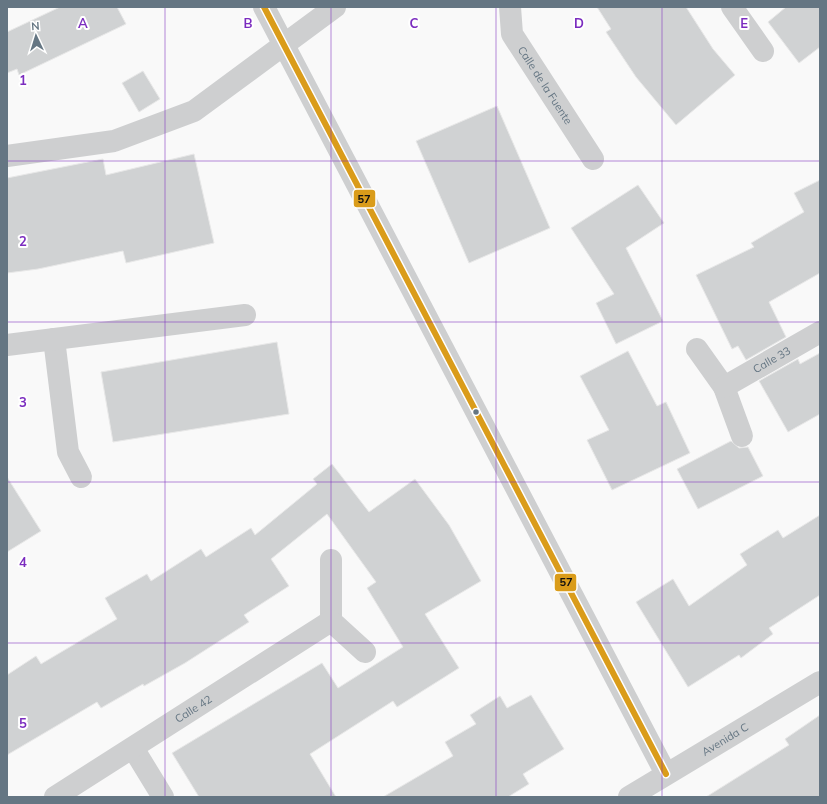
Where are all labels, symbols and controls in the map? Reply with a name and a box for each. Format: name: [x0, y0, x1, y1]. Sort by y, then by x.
text: A: [78, 15, 88, 31]
text: B: [244, 15, 253, 31]
text: C: [410, 15, 419, 31]
text: D: [574, 15, 584, 31]
text: E: [740, 15, 748, 31]
north arrow: [16, 16, 56, 56]
text: N: [31, 19, 40, 33]
street label: Calle de la Fuente: [515, 43, 576, 127]
text: 1: [19, 72, 27, 88]
line badge: 57: [353, 189, 376, 208]
text: 57: [357, 192, 371, 206]
text: 2: [19, 233, 27, 249]
street label: Calle 33: [750, 343, 793, 376]
text: 3: [19, 394, 27, 410]
unlabelled marker: [471, 407, 481, 417]
text: 4: [19, 554, 27, 570]
line badge: 57: [554, 573, 577, 592]
text: 57: [559, 575, 573, 589]
street label: Calle 42: [172, 692, 215, 726]
text: 5: [19, 715, 27, 731]
street label: Avenida C: [699, 720, 751, 759]

